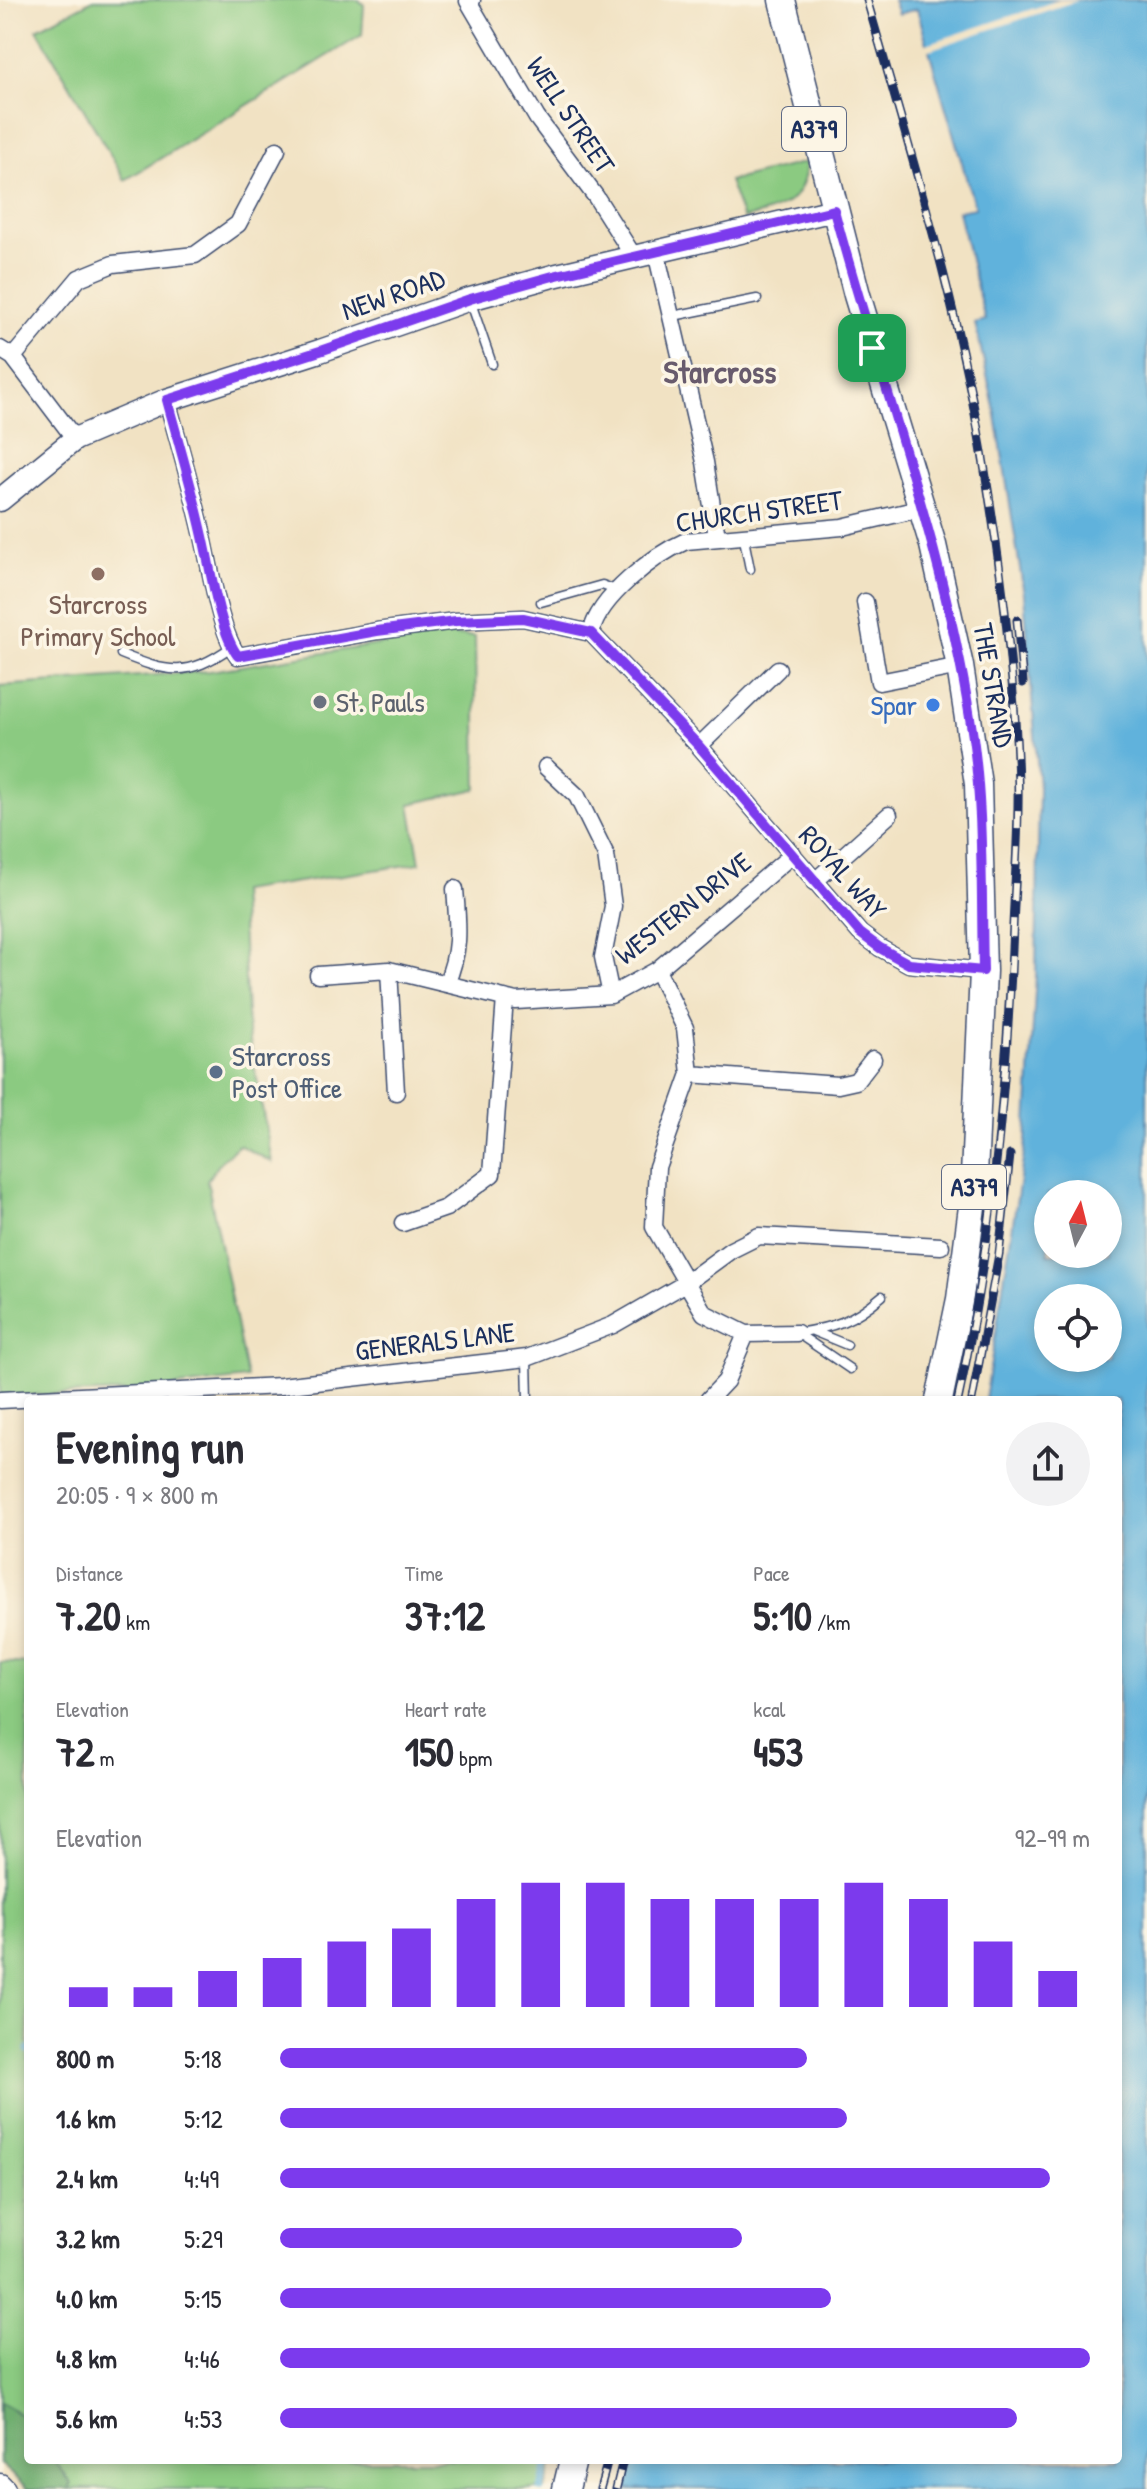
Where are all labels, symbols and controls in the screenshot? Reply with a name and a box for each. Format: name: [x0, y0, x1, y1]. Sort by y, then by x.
street label: WELL STREET: [518, 49, 625, 182]
road number: A379: [782, 107, 846, 151]
street label: NEW ROAD: [337, 259, 450, 329]
pin: [838, 314, 906, 382]
icon: arrive: [850, 326, 894, 370]
district label: Starcross: [664, 350, 776, 393]
street label: CHURCH STREET: [673, 480, 846, 542]
marker: Starcross Primary School: [89, 565, 107, 583]
place label: Starcross Primary School: [20, 585, 176, 655]
street label: THE STRAND: [964, 620, 1024, 751]
place label: St. Pauls: [336, 683, 425, 721]
place label: Spar: [870, 686, 917, 724]
marker: St. Pauls: [311, 693, 329, 711]
marker: Spar: [924, 696, 942, 714]
street label: ROYAL WAY: [791, 817, 896, 928]
street label: WESTERN DRIVE: [607, 843, 759, 973]
place label: Starcross Post Office: [232, 1037, 342, 1107]
marker: Starcross Post Office: [207, 1063, 225, 1081]
road number: A379: [942, 1165, 1006, 1209]
north arrow: [1034, 1180, 1122, 1268]
map controls: [1034, 1180, 1122, 1372]
button: locate: [1034, 1284, 1122, 1372]
street label: GENERALS LANE: [353, 1312, 517, 1370]
text: Evening run: [56, 1417, 244, 1477]
button: share: [1006, 1422, 1090, 1506]
text: 20:05 · 9 × 800 m: [56, 1477, 218, 1512]
text: Distance: [56, 1558, 123, 1588]
text: Time: [405, 1558, 444, 1588]
text: Pace: [753, 1558, 790, 1588]
text: 7.20: [56, 1588, 121, 1642]
text: 37:12: [405, 1588, 485, 1642]
text: 5:10: [753, 1588, 812, 1642]
text: km: [121, 1607, 150, 1637]
text: /km: [812, 1607, 850, 1637]
text: Elevation: [56, 1694, 129, 1724]
text: Heart rate: [405, 1694, 487, 1724]
text: kcal: [753, 1694, 785, 1724]
text: 72: [56, 1724, 95, 1778]
text: 150: [405, 1724, 454, 1778]
text: 453: [753, 1724, 803, 1778]
text: m: [95, 1743, 115, 1773]
text: bpm: [454, 1743, 493, 1773]
text: Elevation: [56, 1820, 142, 1855]
text: 92–99 m: [1015, 1820, 1090, 1855]
text: 800 m: [56, 2041, 114, 2076]
text: 5:18: [184, 2041, 222, 2076]
text: 1.6 km: [56, 2101, 116, 2136]
text: 5:12: [184, 2101, 223, 2136]
text: 2.4 km: [56, 2161, 118, 2196]
text: 4:49: [184, 2161, 219, 2196]
text: 3.2 km: [56, 2221, 120, 2256]
text: 5:29: [184, 2221, 223, 2256]
text: 4.0 km: [56, 2281, 117, 2316]
text: 5:15: [184, 2281, 221, 2316]
text: 4.8 km: [56, 2341, 117, 2376]
text: 4:46: [184, 2341, 220, 2376]
text: 5.6 km: [56, 2401, 117, 2436]
text: 4:53: [184, 2401, 222, 2436]

